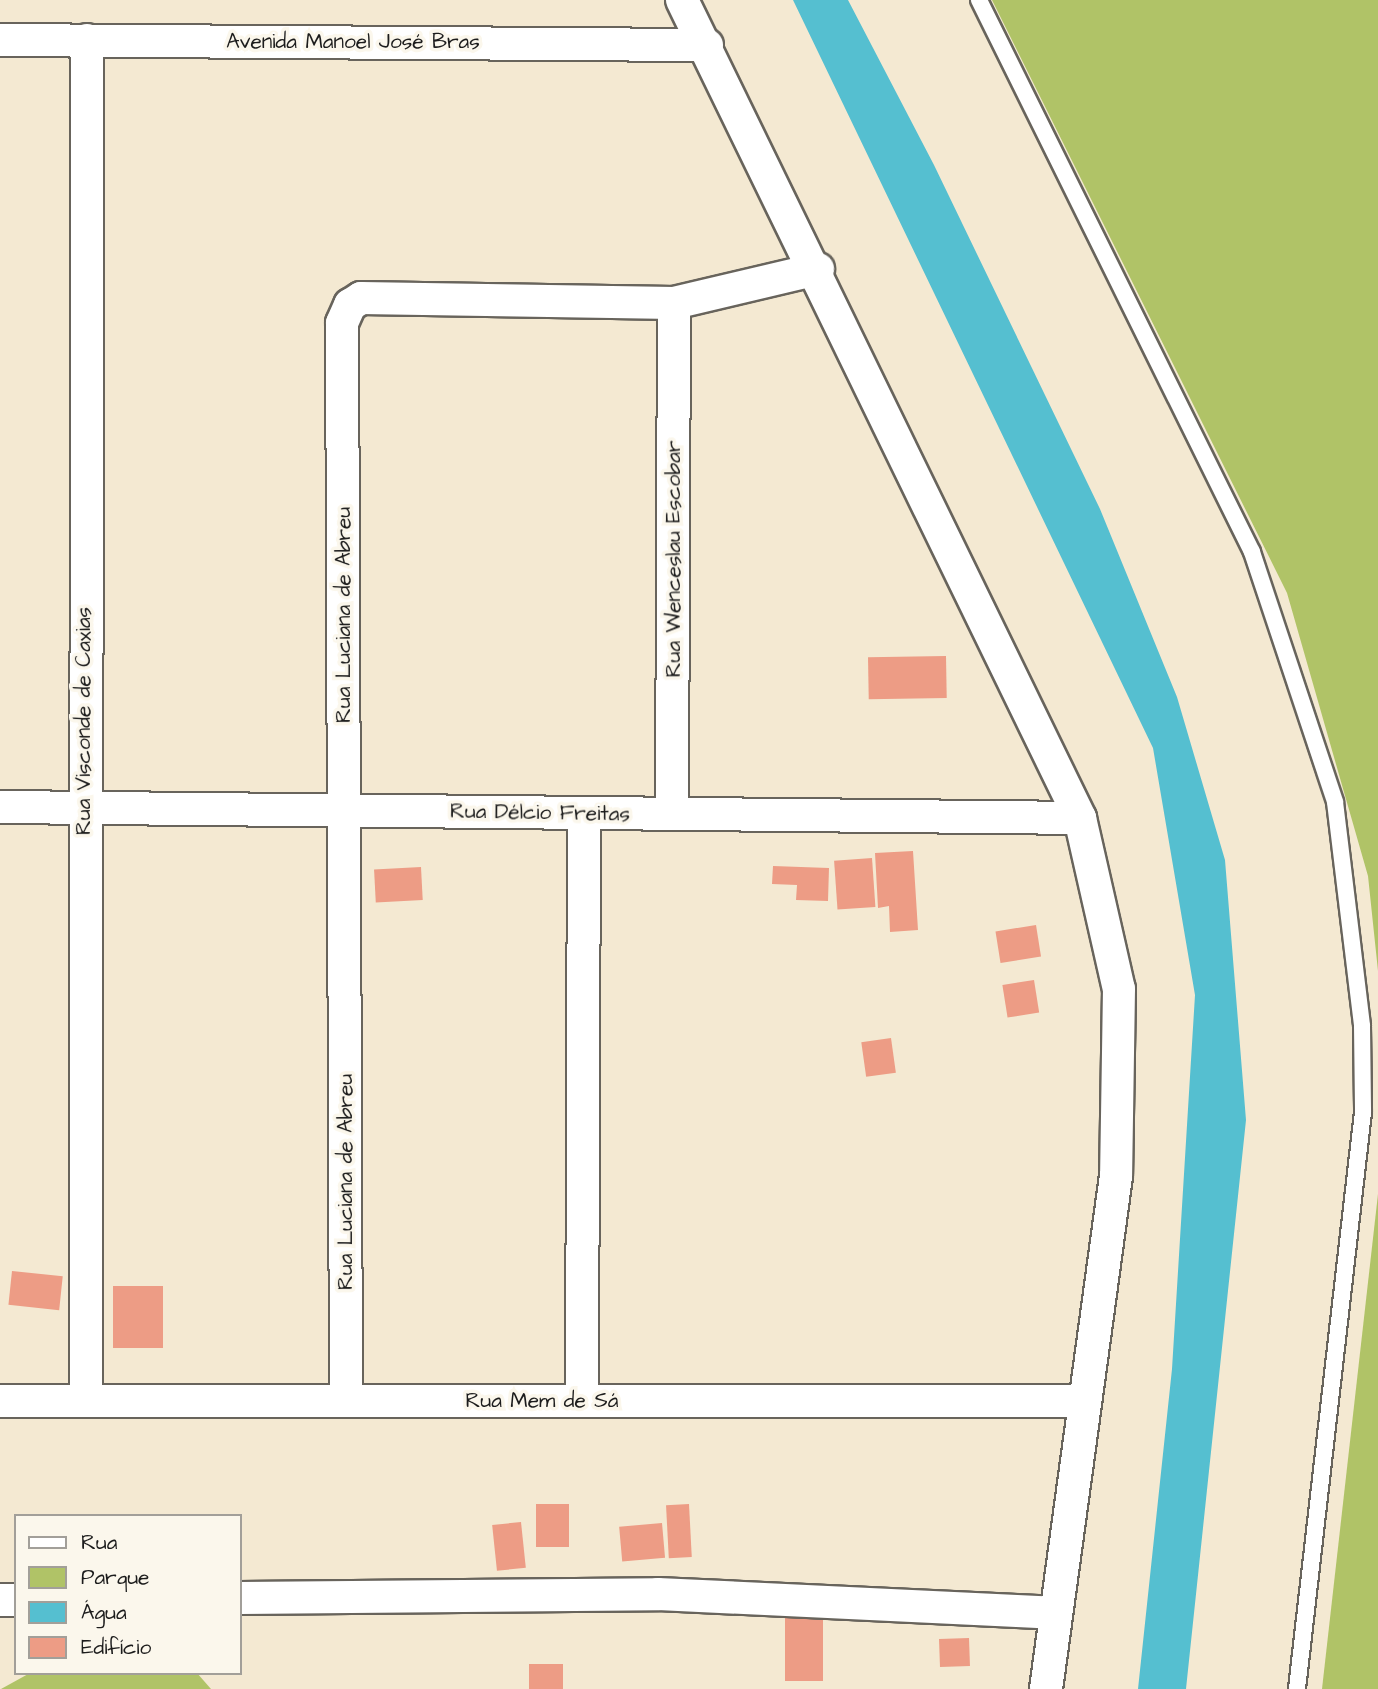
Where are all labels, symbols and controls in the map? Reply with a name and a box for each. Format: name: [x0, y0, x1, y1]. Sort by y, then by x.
street label: Avenida Manoel José Bras: [226, 29, 480, 55]
street label: Rua Wenceslau Escobar: [661, 441, 687, 677]
street label: Rua Luciana de Abreu: [331, 507, 357, 723]
street label: Rua Visconde de Caxias: [71, 607, 97, 835]
street label: Rua Délcio Freitas: [450, 799, 630, 827]
street label: Rua Luciana de Abreu: [333, 1074, 359, 1290]
street label: Rua Mem de Sá: [466, 1388, 618, 1414]
legend: [14, 1514, 242, 1675]
text: Rua: [81, 1528, 117, 1557]
text: Parque: [81, 1563, 149, 1592]
text: Água: [81, 1598, 127, 1627]
text: Edifício: [81, 1633, 151, 1662]

